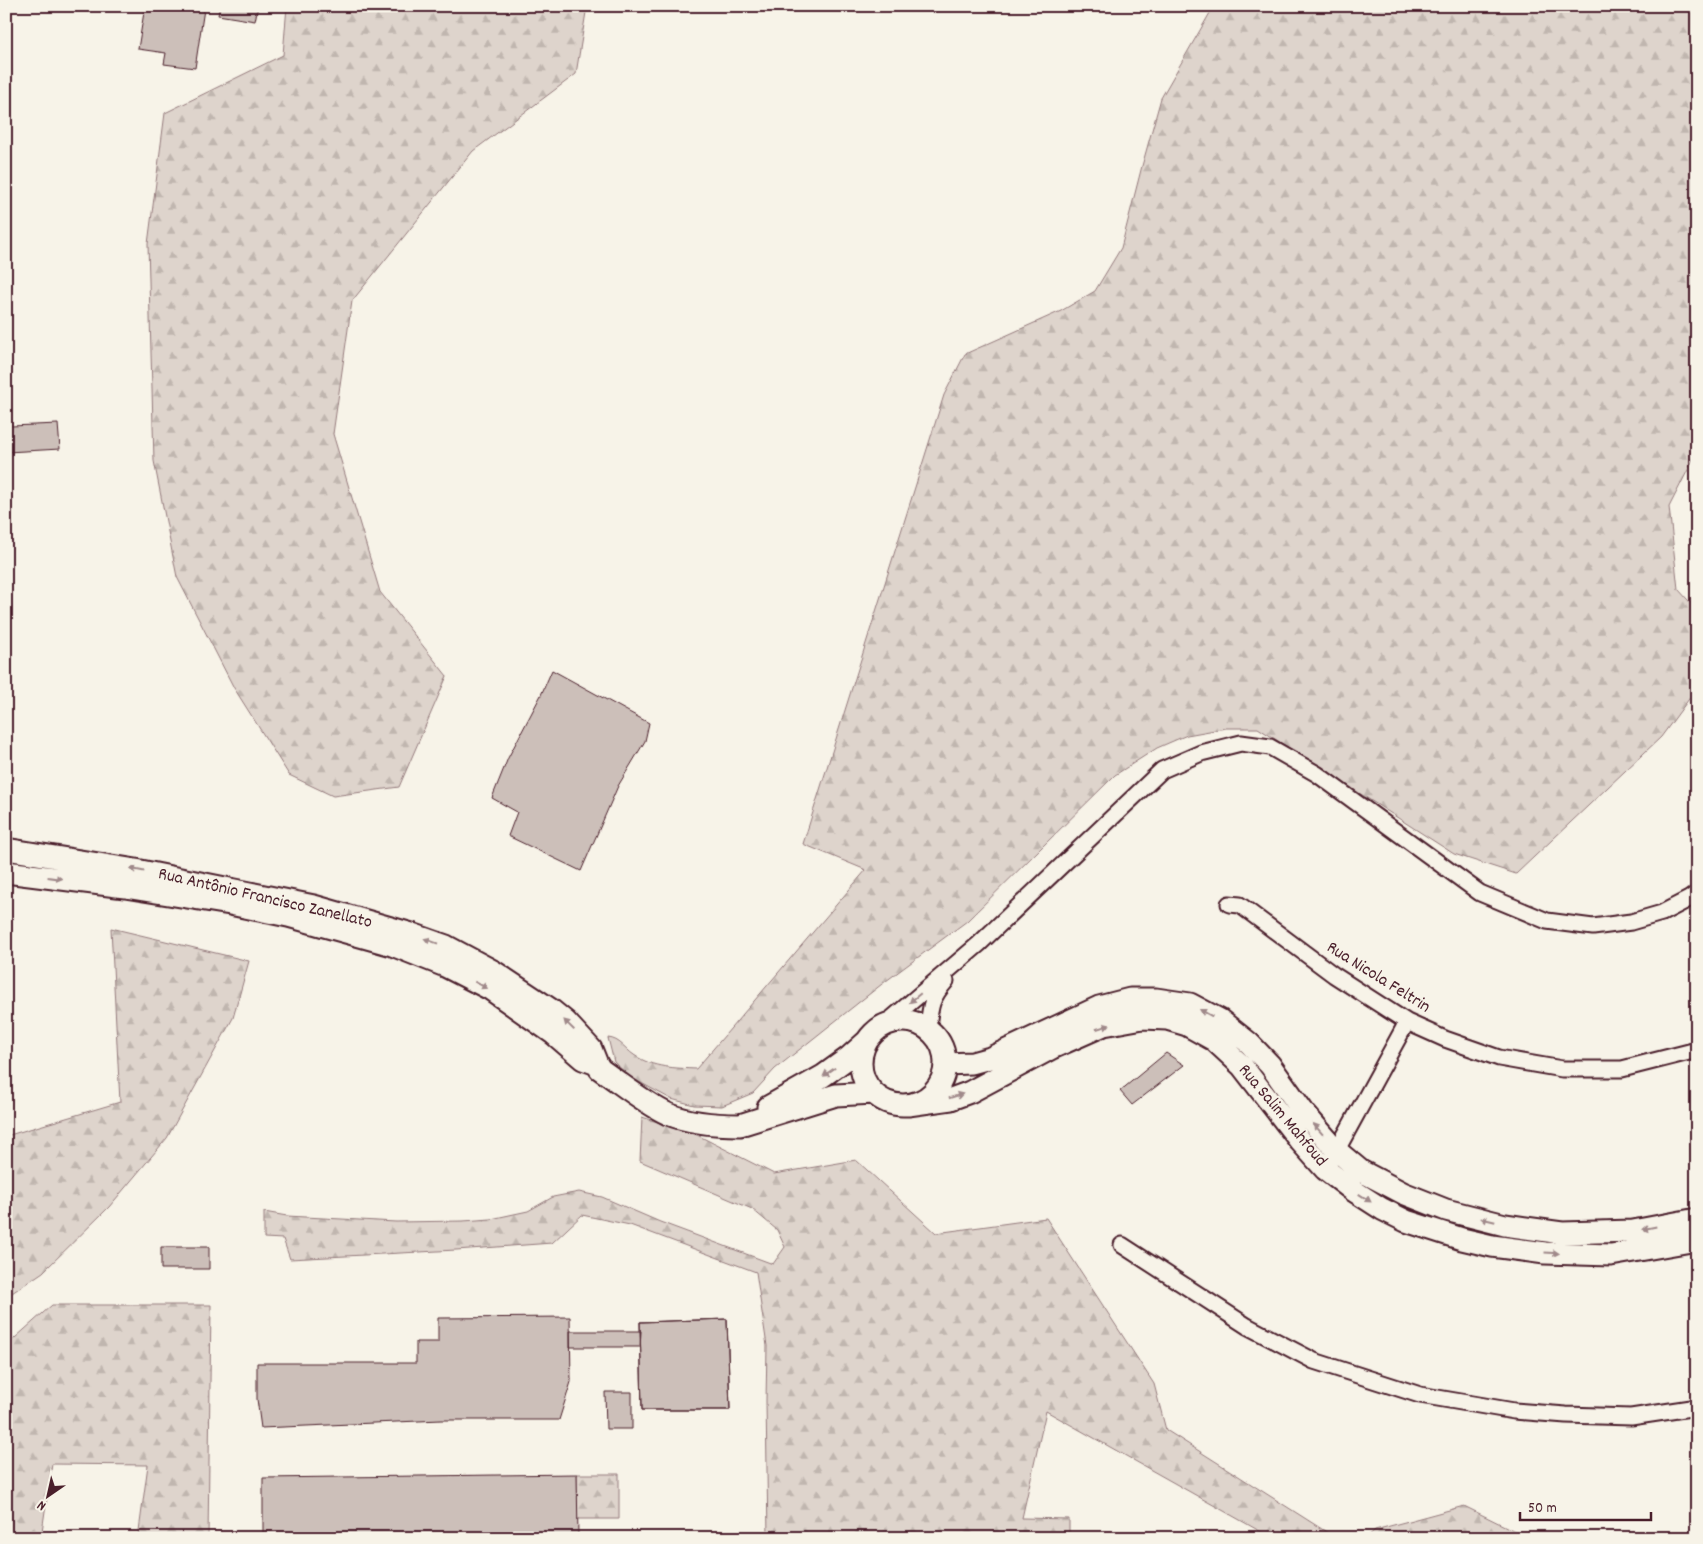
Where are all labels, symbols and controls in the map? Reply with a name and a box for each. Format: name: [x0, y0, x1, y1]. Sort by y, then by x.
street label: Rua Antônio Francisco Zanellato: [156, 862, 374, 936]
one-way arrow: [129, 866, 145, 874]
one-way arrow: [47, 874, 63, 882]
street label: Rua Nicola Feltrin: [1321, 936, 1435, 1020]
one-way arrow: [423, 937, 438, 945]
one-way arrow: [474, 981, 489, 989]
one-way arrow: [909, 993, 922, 1004]
one-way arrow: [1199, 1009, 1213, 1017]
one-way arrow: [563, 1020, 575, 1032]
one-way arrow: [1096, 1023, 1111, 1031]
street label: Rua Salim Mahfoud: [1232, 1059, 1332, 1173]
one-way arrow: [822, 1067, 836, 1077]
one-way arrow: [949, 1092, 964, 1100]
one-way arrow: [1312, 1122, 1323, 1135]
one-way arrow: [1358, 1193, 1371, 1203]
one-way arrow: [1480, 1216, 1495, 1224]
one-way arrow: [1640, 1225, 1656, 1233]
one-way arrow: [1544, 1249, 1560, 1257]
north arrow: [22, 1472, 72, 1522]
scale bar: [1520, 1489, 1652, 1521]
text: N: [33, 1495, 50, 1515]
text: 50 m: [1528, 1498, 1557, 1520]

